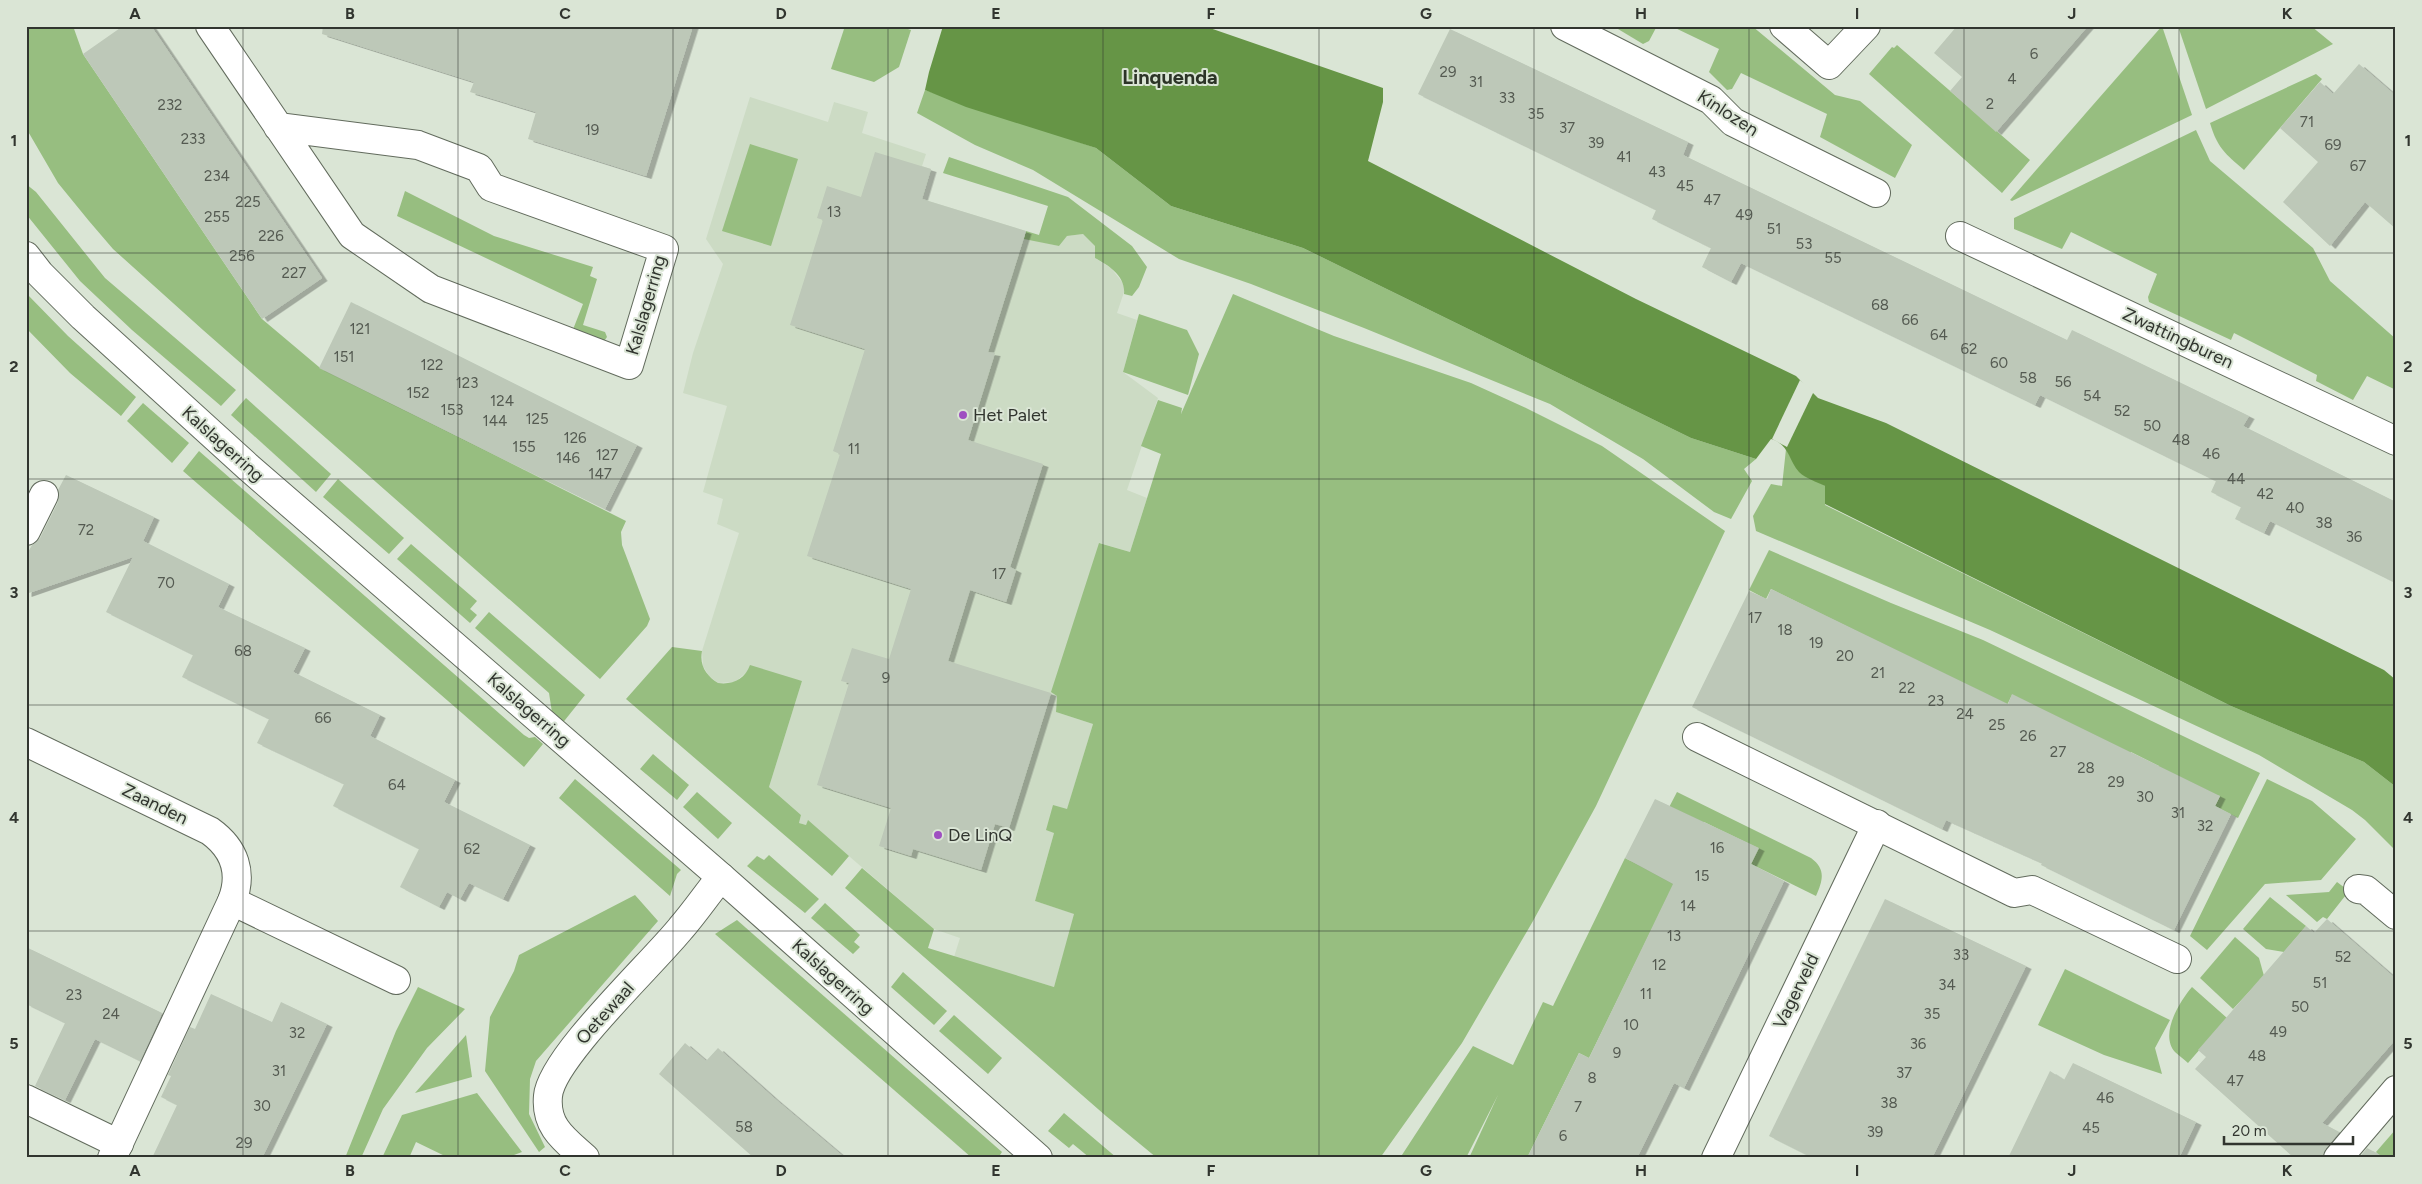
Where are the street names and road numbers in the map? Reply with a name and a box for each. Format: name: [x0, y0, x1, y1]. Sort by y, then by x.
street label: Kinlozen: [1693, 85, 1763, 141]
street label: Kalslagerring: [621, 253, 671, 357]
street label: Zwattingburen: [2119, 303, 2237, 373]
street label: Kalslagerring: [177, 401, 269, 487]
street label: Kalslagerring: [483, 668, 575, 752]
street label: Zaanden: [119, 779, 191, 829]
street label: Kalslagerring: [787, 934, 879, 1020]
street label: Vagerveld: [1768, 950, 1824, 1032]
street label: Oetewaal: [571, 977, 639, 1049]

